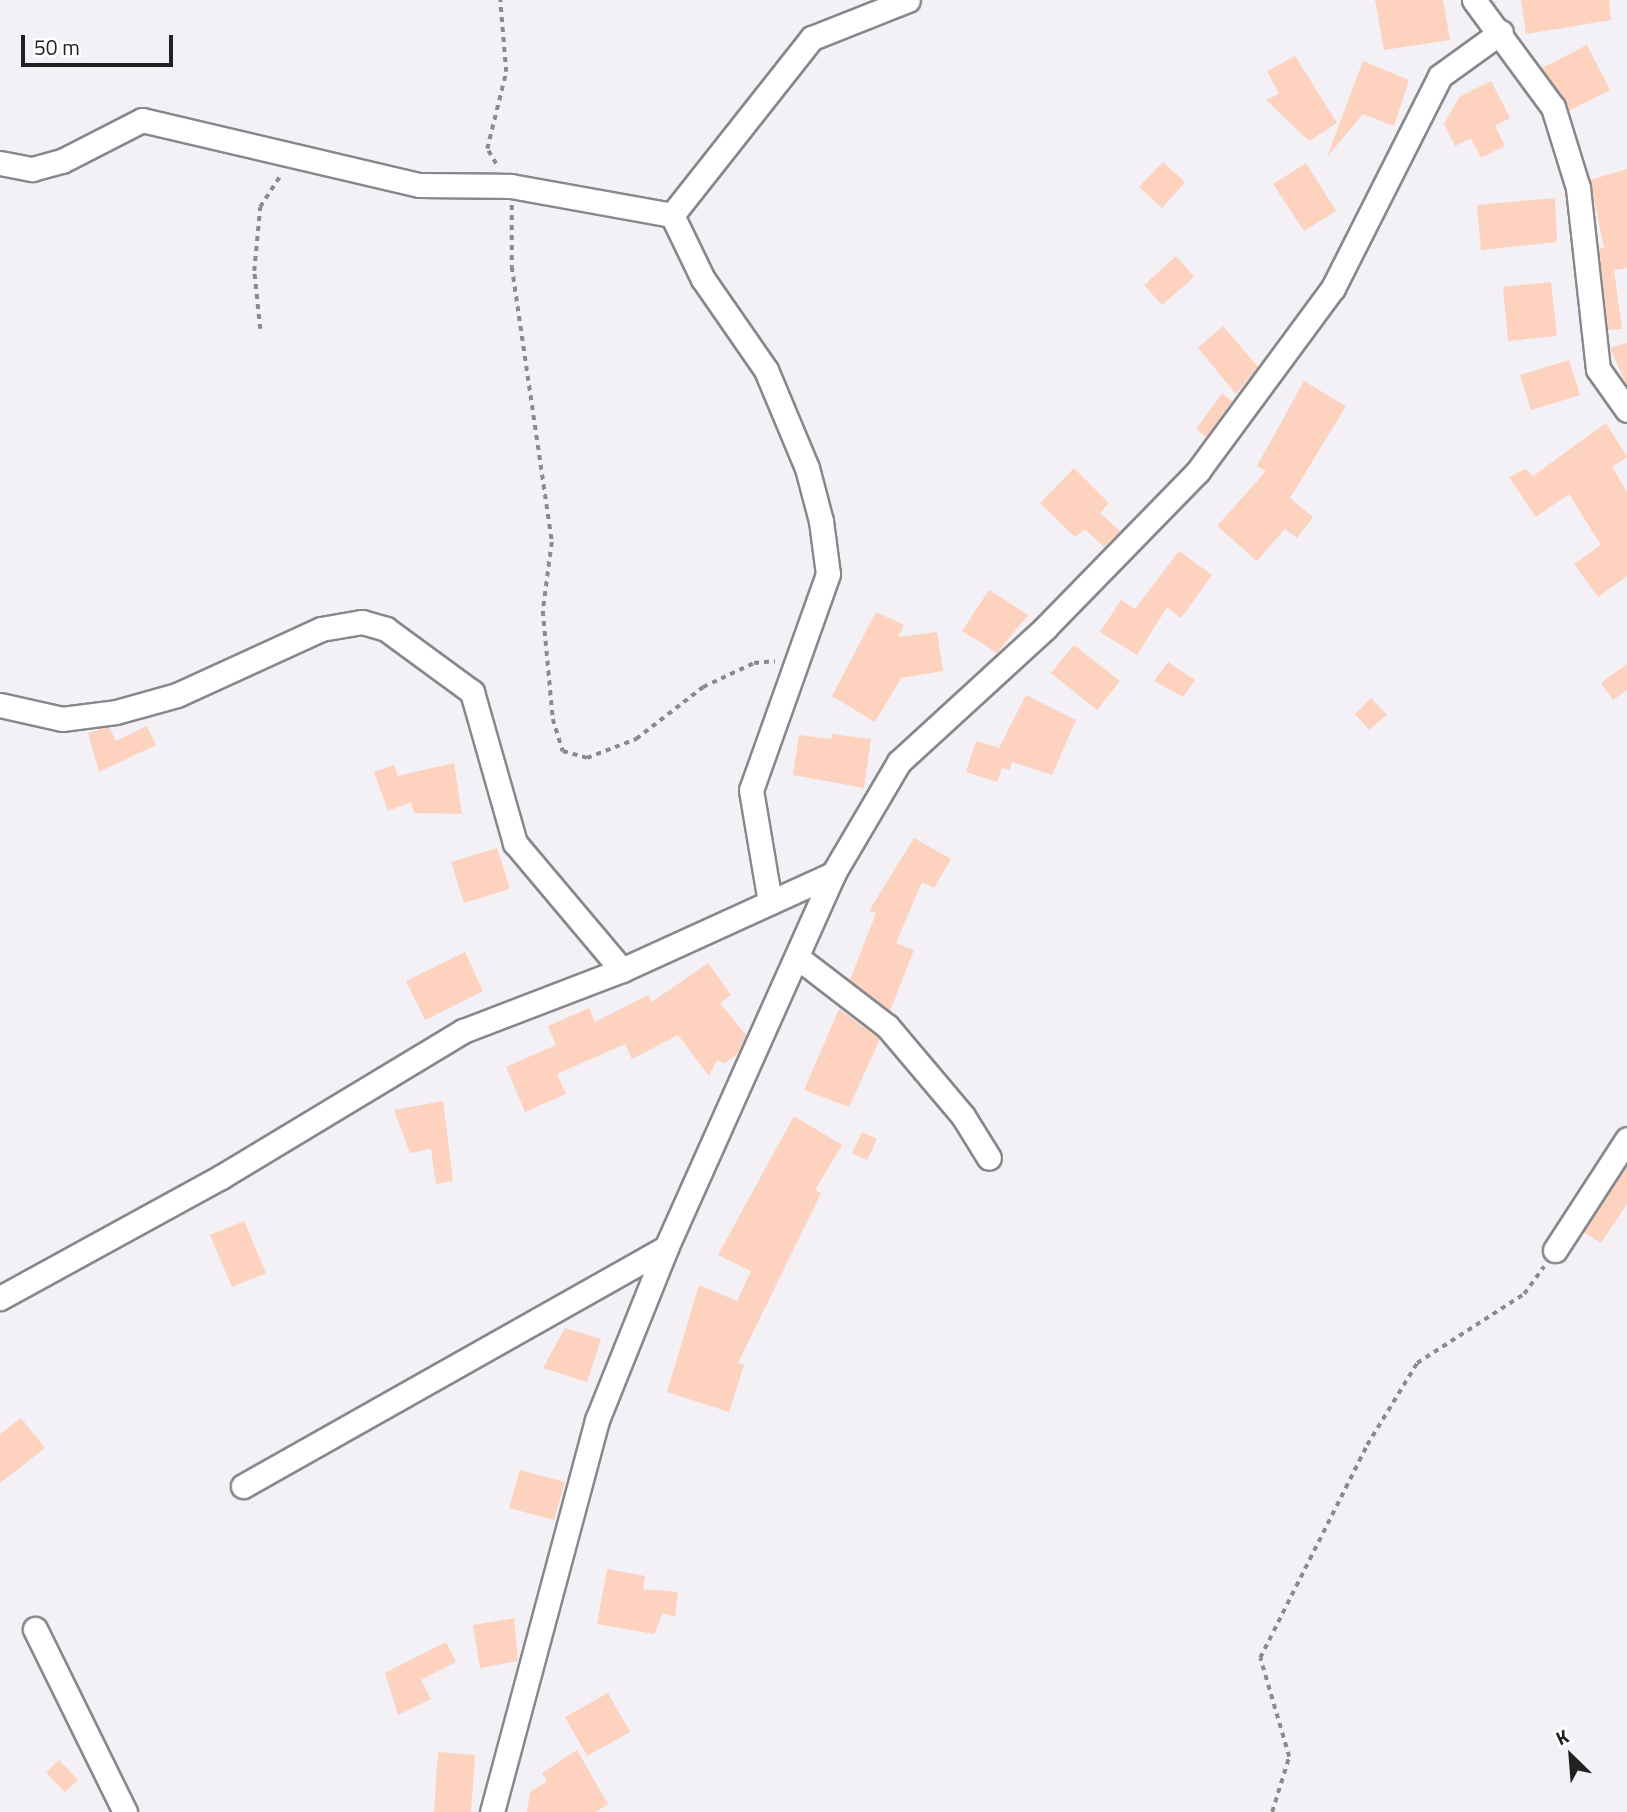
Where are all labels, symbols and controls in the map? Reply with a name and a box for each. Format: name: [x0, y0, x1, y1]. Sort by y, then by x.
scale bar: [24, 21, 177, 65]
text: 50 m: [34, 31, 80, 63]
north arrow: [1536, 1721, 1606, 1791]
text: K: [1551, 1721, 1573, 1752]

